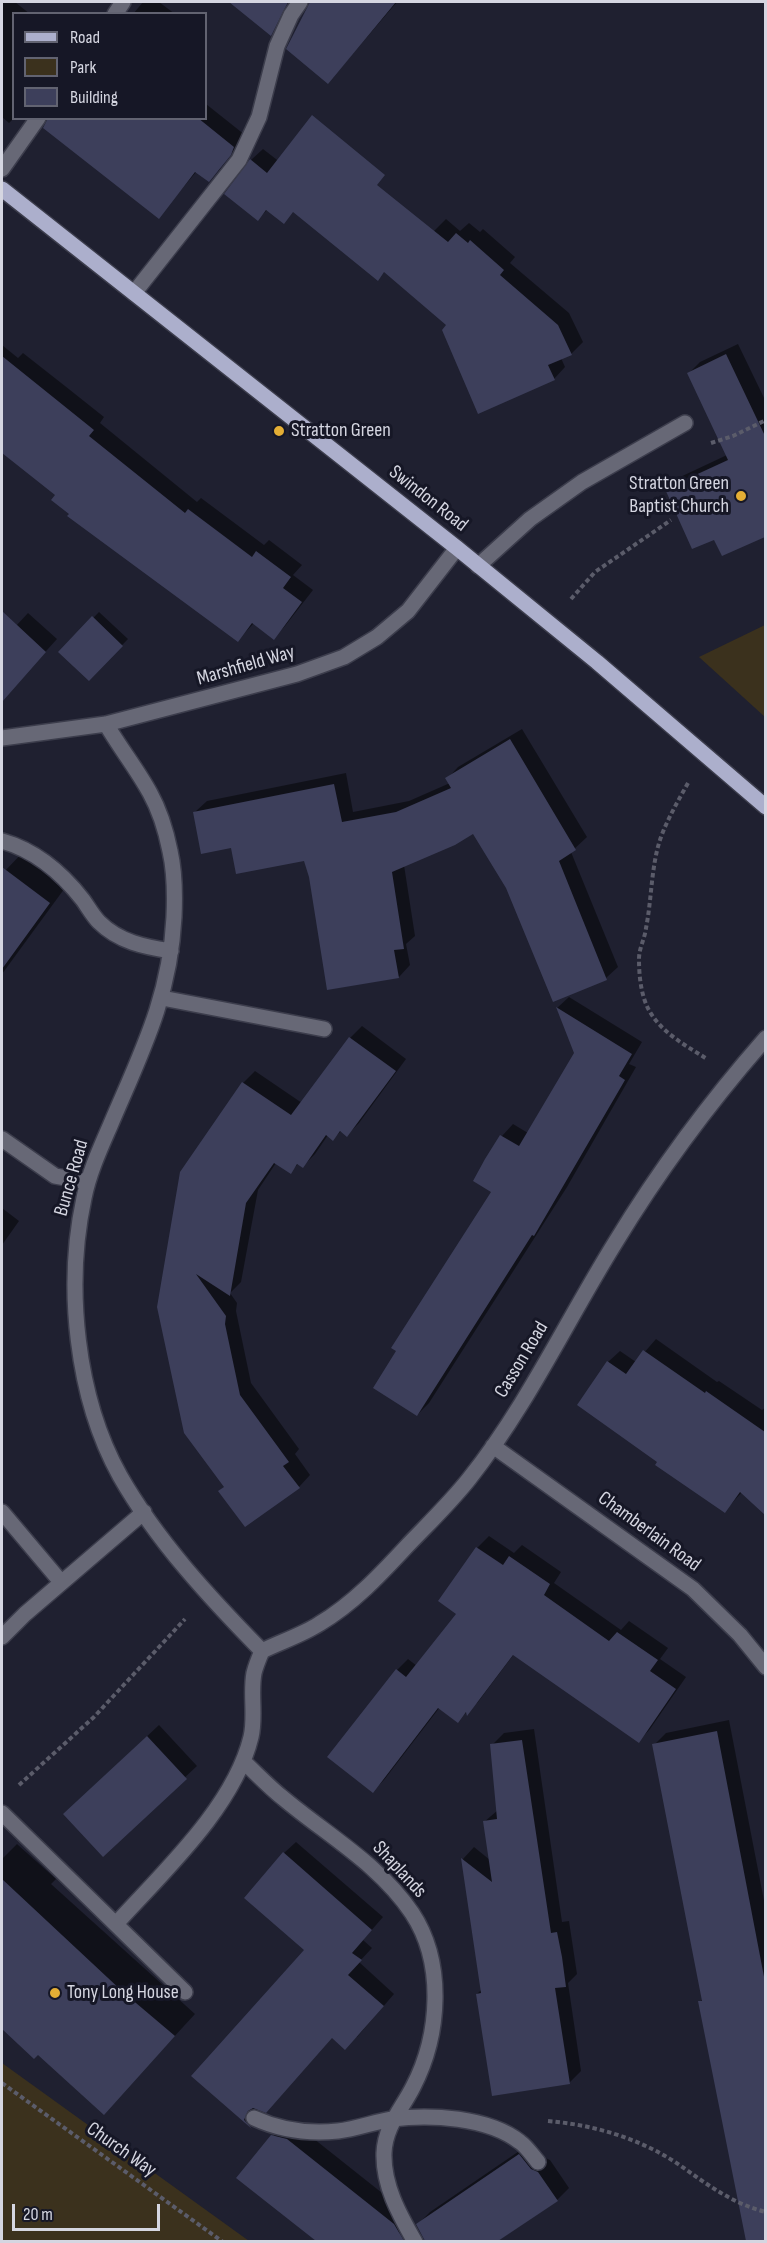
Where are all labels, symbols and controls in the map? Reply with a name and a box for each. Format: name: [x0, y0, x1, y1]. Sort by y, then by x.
legend: [12, 12, 207, 120]
text: Road: [70, 27, 100, 48]
text: Park: [70, 57, 96, 78]
text: Building: [70, 87, 118, 108]
place label: Stratton Green: [291, 419, 391, 443]
marker: Stratton Green: [272, 424, 286, 438]
street label: Swindon Road: [384, 461, 472, 537]
place label: Stratton Green Baptist Church: [629, 472, 729, 519]
marker: Stratton Green Baptist Church: [734, 489, 748, 503]
street label: Marshfield Way: [194, 641, 298, 691]
street label: Bunce Road: [50, 1137, 94, 1219]
street label: Casson Road: [490, 1318, 554, 1402]
street label: Chamberlain Road: [593, 1487, 705, 1577]
street label: Shaplands: [367, 1837, 431, 1903]
place label: Tony Long House: [67, 1981, 179, 2005]
marker: Tony Long House: [48, 1986, 62, 2000]
street label: Church Way: [82, 2117, 160, 2183]
scale bar: [15, 2192, 164, 2230]
text: 20 m: [23, 2204, 53, 2225]

